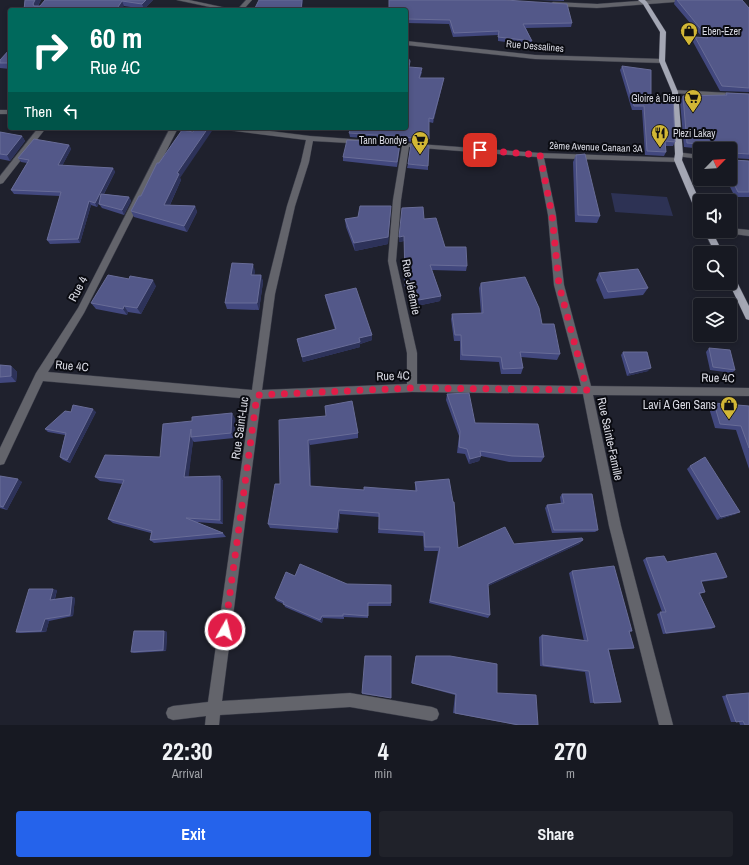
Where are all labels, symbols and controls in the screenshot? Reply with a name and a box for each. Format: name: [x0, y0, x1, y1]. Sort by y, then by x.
text: 60 m: [90, 19, 142, 57]
shop icon: Eben-Ezer: [679, 21, 699, 46]
icon: right: [24, 24, 76, 76]
place label: Eben-Ezer: [702, 25, 741, 38]
street label: Rue Dessalines: [506, 37, 564, 55]
text: Rue 4C: [90, 55, 140, 80]
supermarket icon: Gloire à Dieu: [683, 88, 703, 113]
place label: Gloire à Dieu: [631, 92, 680, 105]
icon: left: [60, 100, 82, 122]
text: Then: [24, 101, 52, 122]
restaurant icon: Plezi Lakay: [650, 123, 670, 148]
place label: Plezi Lakay: [673, 127, 716, 140]
supermarket icon: Tann Bondye: [410, 130, 430, 155]
pin: [463, 133, 497, 167]
place label: Tann Bondye: [359, 134, 407, 147]
icon: arrive: [469, 139, 491, 161]
street label: 2ème Avenue Canaan 3A: [549, 139, 643, 155]
north arrow: [693, 142, 737, 186]
map controls: [693, 142, 737, 342]
button: sound: [693, 194, 737, 238]
button: search: [693, 246, 737, 290]
street label: Rue Jérémie: [398, 258, 424, 316]
street label: Rue 4: [65, 273, 91, 304]
button: layers: [693, 298, 737, 342]
street label: Rue 4C: [55, 357, 89, 375]
street label: Rue 4C: [376, 367, 410, 385]
street label: Rue 4C: [701, 370, 735, 386]
shop icon: Lavi A Gen Sans: [719, 395, 739, 420]
street label: Rue Saint-Luc: [228, 396, 252, 460]
street label: Rue Sainte-Famille: [593, 396, 627, 482]
place label: Lavi A Gen Sans: [643, 397, 716, 413]
position arrow: [204, 609, 246, 651]
text: 22:30: [162, 735, 212, 767]
text: 4: [378, 735, 389, 767]
text: 270: [554, 735, 587, 767]
text: Arrival: [172, 765, 203, 782]
text: min: [374, 765, 392, 782]
text: m: [566, 765, 575, 782]
button: Exit: [16, 811, 371, 857]
button: Share: [379, 811, 733, 857]

